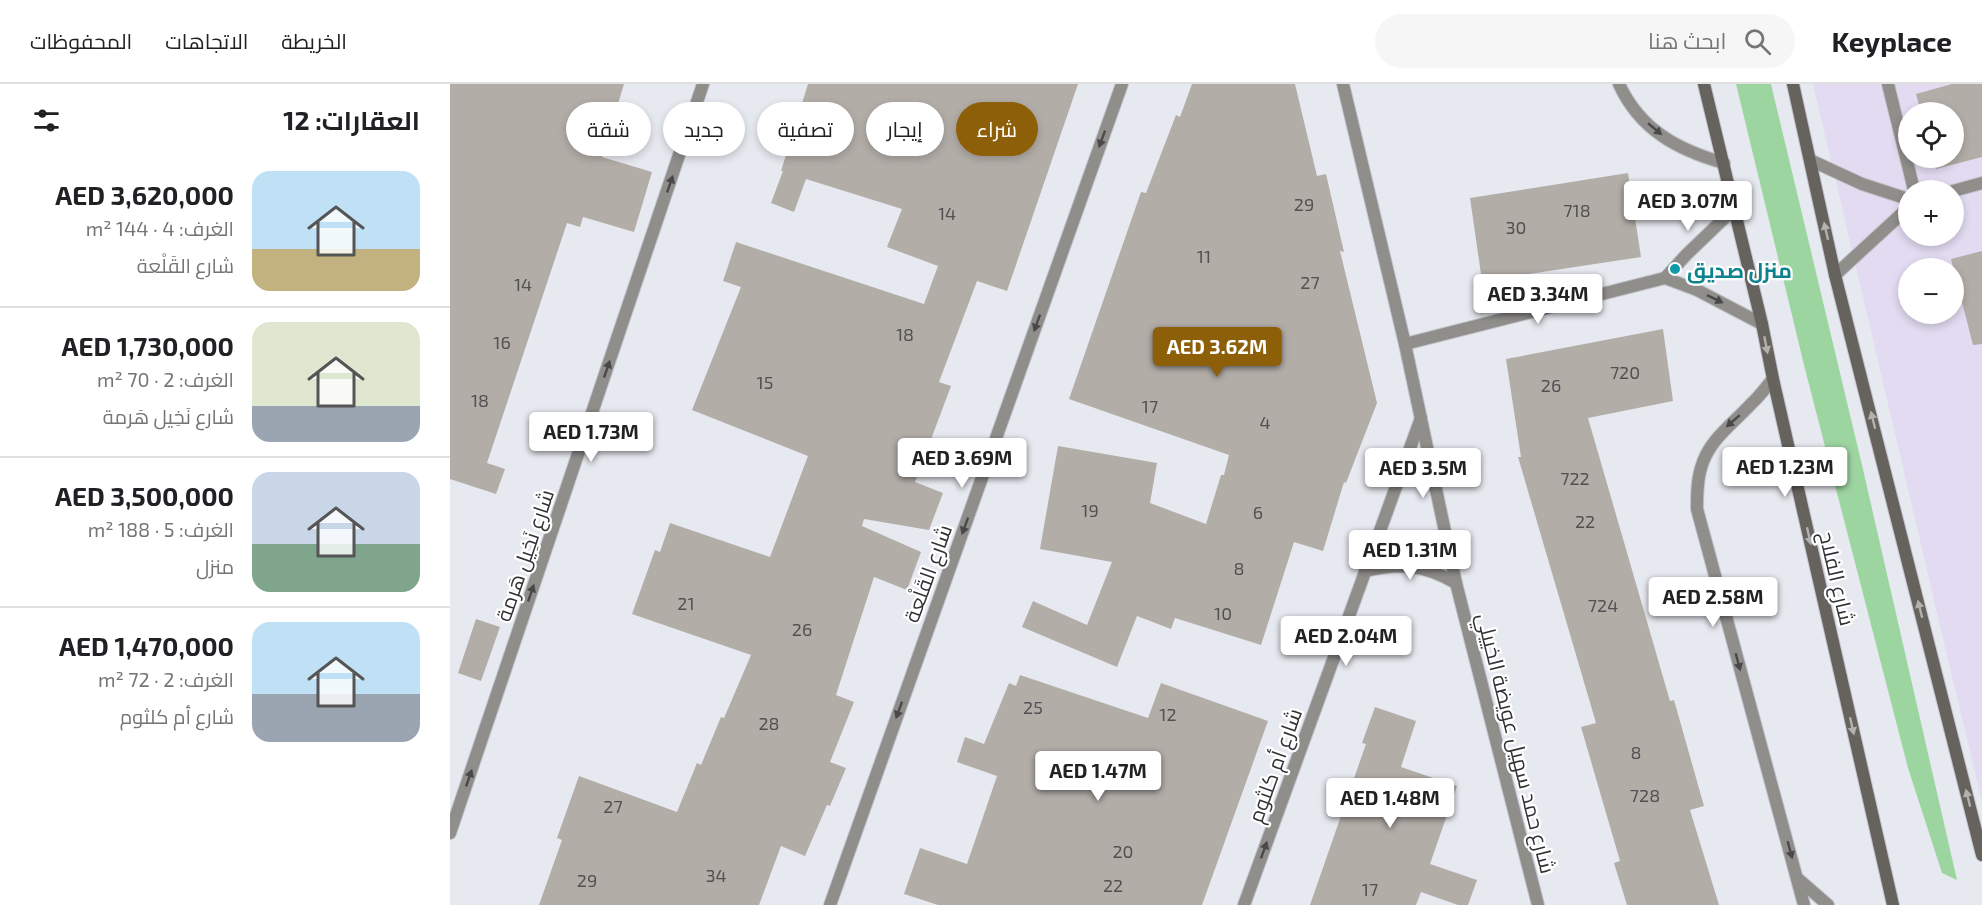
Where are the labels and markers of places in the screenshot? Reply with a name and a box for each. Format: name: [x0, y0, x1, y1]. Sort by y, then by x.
pin: AED 3.07M: [1619, 181, 1757, 232]
place label: منزل صديق: [1687, 257, 1792, 284]
marker: منزل صديق: [1668, 262, 1682, 276]
pin: AED 3.34M: [1469, 274, 1607, 325]
pin: AED 3.62M: [1148, 327, 1286, 378]
pin: AED 1.73M: [522, 412, 660, 463]
pin: AED 3.69M: [893, 438, 1031, 489]
pin: AED 1.23M: [1716, 447, 1854, 498]
pin: AED 3.5M: [1361, 448, 1485, 499]
pin: AED 1.31M: [1341, 530, 1479, 581]
pin: AED 2.58M: [1644, 577, 1782, 628]
pin: AED 2.04M: [1277, 616, 1415, 667]
pin: AED 1.47M: [1029, 751, 1167, 802]
pin: AED 1.48M: [1321, 778, 1459, 829]

